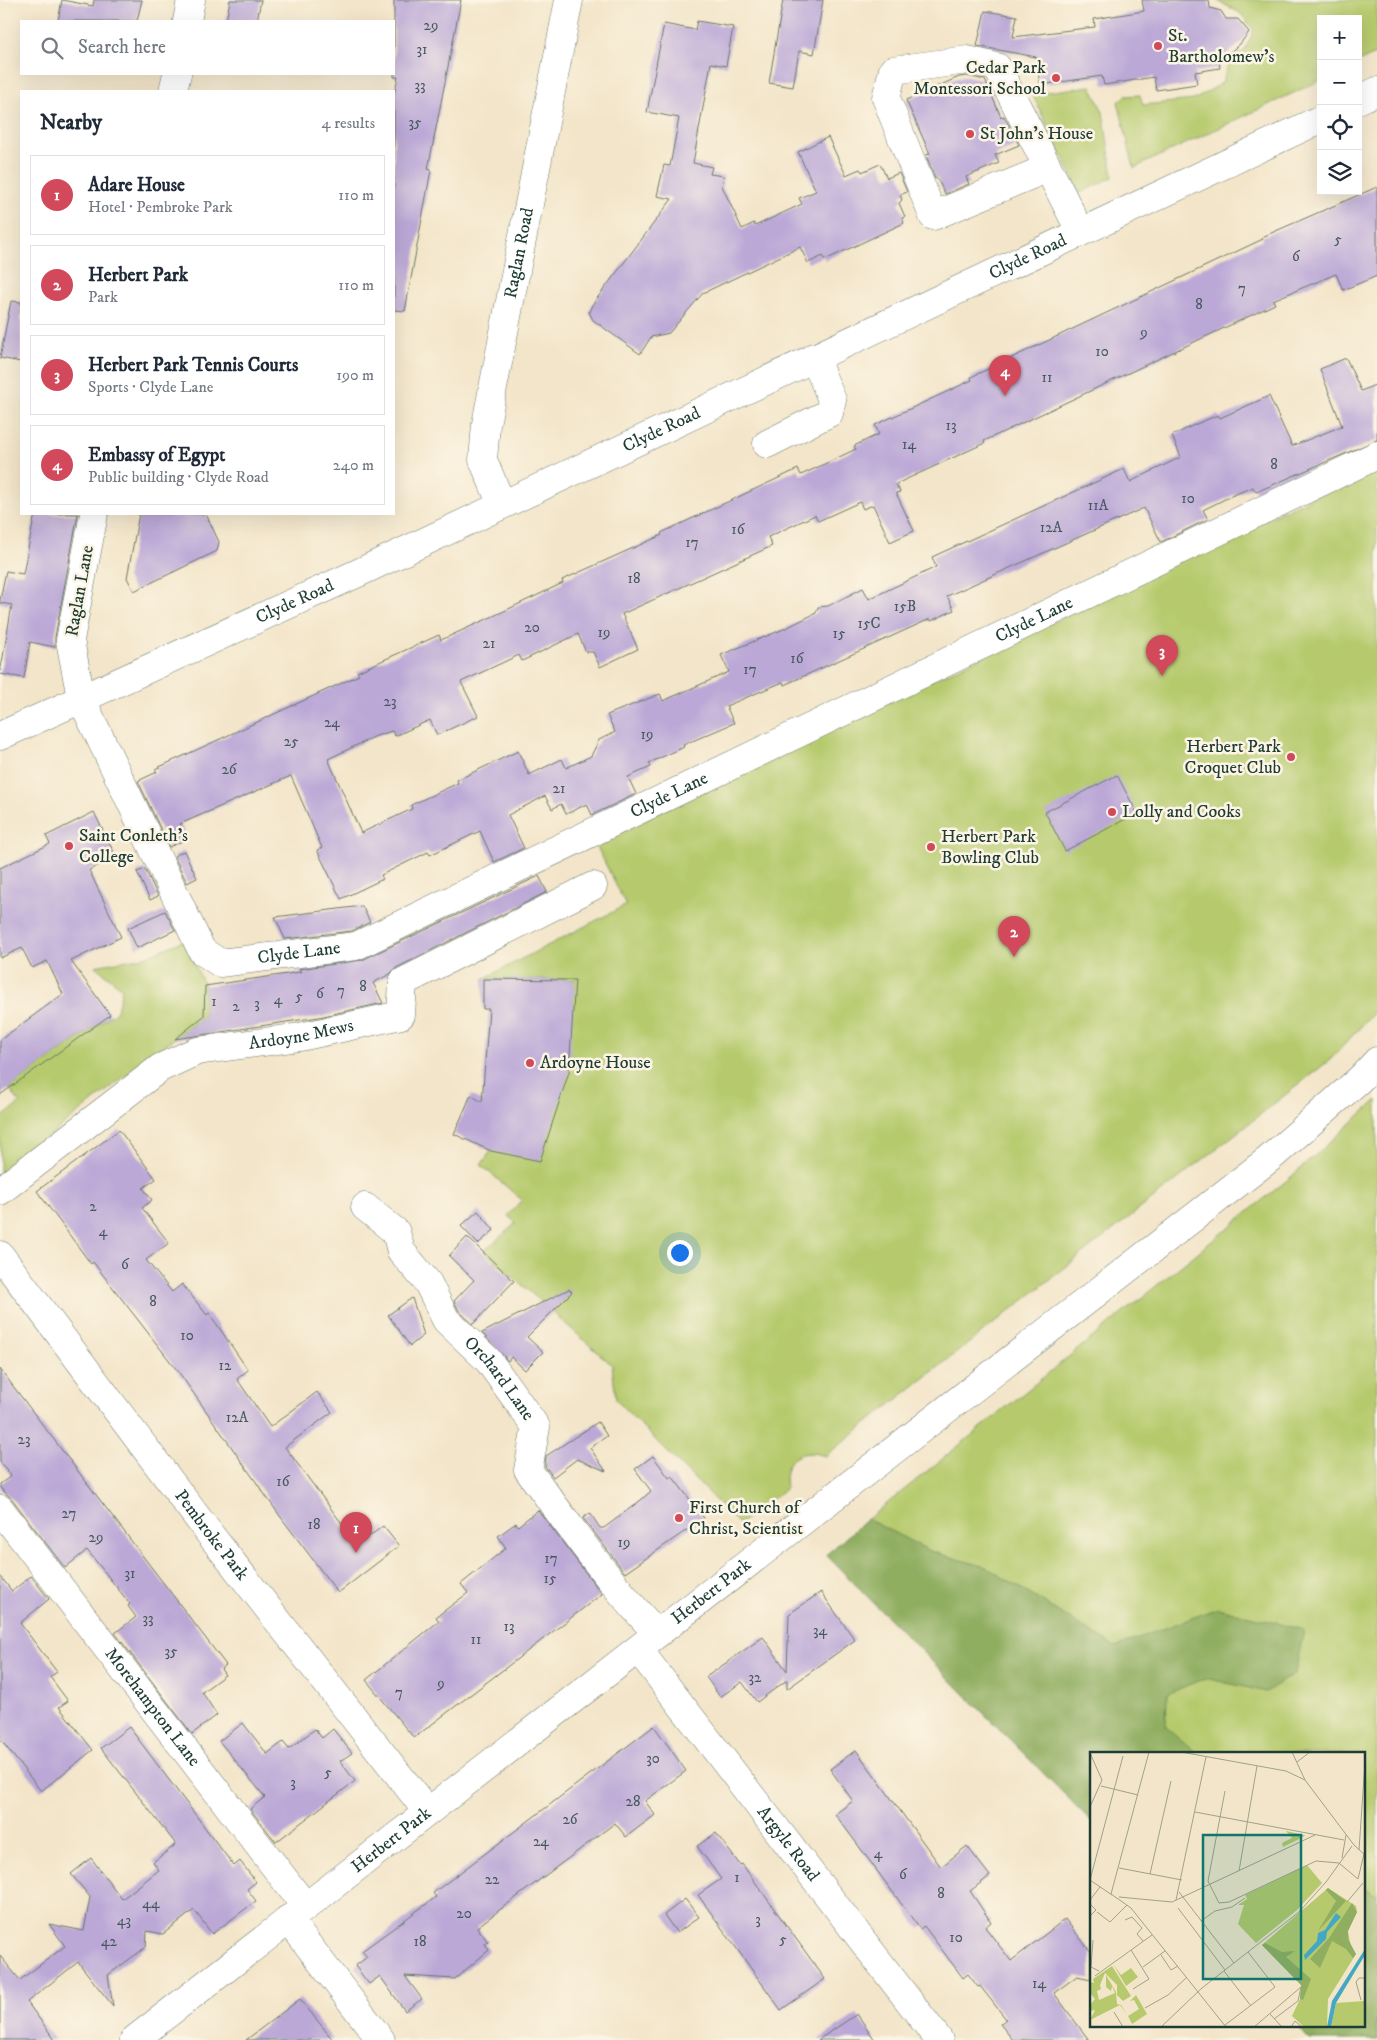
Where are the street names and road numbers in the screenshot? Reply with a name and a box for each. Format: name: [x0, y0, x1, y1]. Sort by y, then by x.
street label: Raglan Road: [500, 206, 539, 300]
street label: Clyde Road: [986, 229, 1070, 285]
street label: Clyde Road: [619, 402, 704, 458]
street label: Raglan Lane: [61, 544, 99, 638]
street label: Clyde Road: [252, 575, 337, 629]
street label: Clyde Lane: [992, 592, 1077, 648]
street label: Clyde Lane: [627, 767, 712, 823]
street label: Clyde Lane: [256, 937, 342, 969]
street label: Ardoyne Mews: [247, 1015, 356, 1055]
street label: Orchard Lane: [459, 1332, 539, 1425]
street label: Pembroke Park: [169, 1486, 253, 1585]
street label: Herbert Park: [667, 1554, 756, 1630]
street label: Morehampton Lane: [100, 1643, 205, 1771]
street label: Herbert Park: [347, 1802, 436, 1878]
street label: Argyle Road: [752, 1802, 824, 1886]

